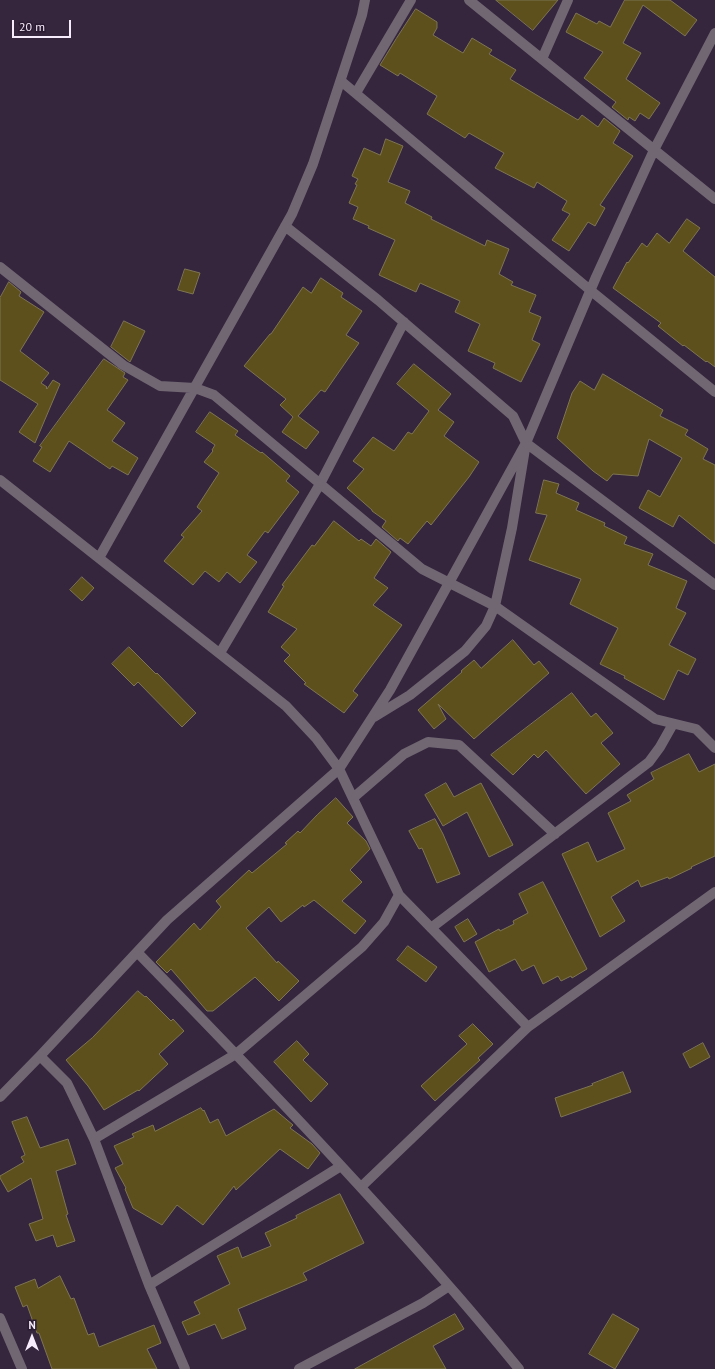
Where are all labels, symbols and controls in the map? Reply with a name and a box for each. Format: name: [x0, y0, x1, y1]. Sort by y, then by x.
scale bar: [14, 12, 73, 38]
text: 20 m: [19, 19, 45, 34]
north arrow: [12, 1317, 52, 1357]
text: N: [28, 1318, 36, 1332]

